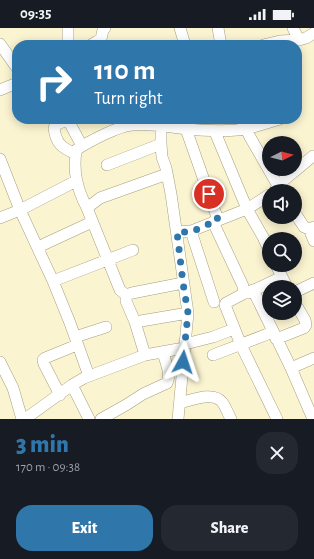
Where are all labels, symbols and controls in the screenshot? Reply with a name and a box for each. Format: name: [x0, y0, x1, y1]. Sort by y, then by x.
text: 09:35: [20, 6, 51, 21]
icon: right: [28, 56, 80, 108]
text: 110 m: [94, 57, 156, 85]
text: Turn right: [94, 90, 163, 108]
north arrow: [262, 136, 302, 176]
map controls: [262, 136, 302, 320]
pin: [192, 177, 226, 211]
icon: arrive: [198, 183, 220, 205]
button: sound: [262, 184, 302, 224]
button: search: [262, 232, 302, 272]
button: layers: [262, 280, 302, 320]
position arrow: [162, 341, 204, 383]
button: close: [256, 432, 298, 474]
text: 3 min: [16, 433, 69, 457]
text: 170 m · 09:38: [16, 461, 80, 474]
button: Exit: [16, 505, 153, 551]
button: Share: [161, 505, 298, 551]

